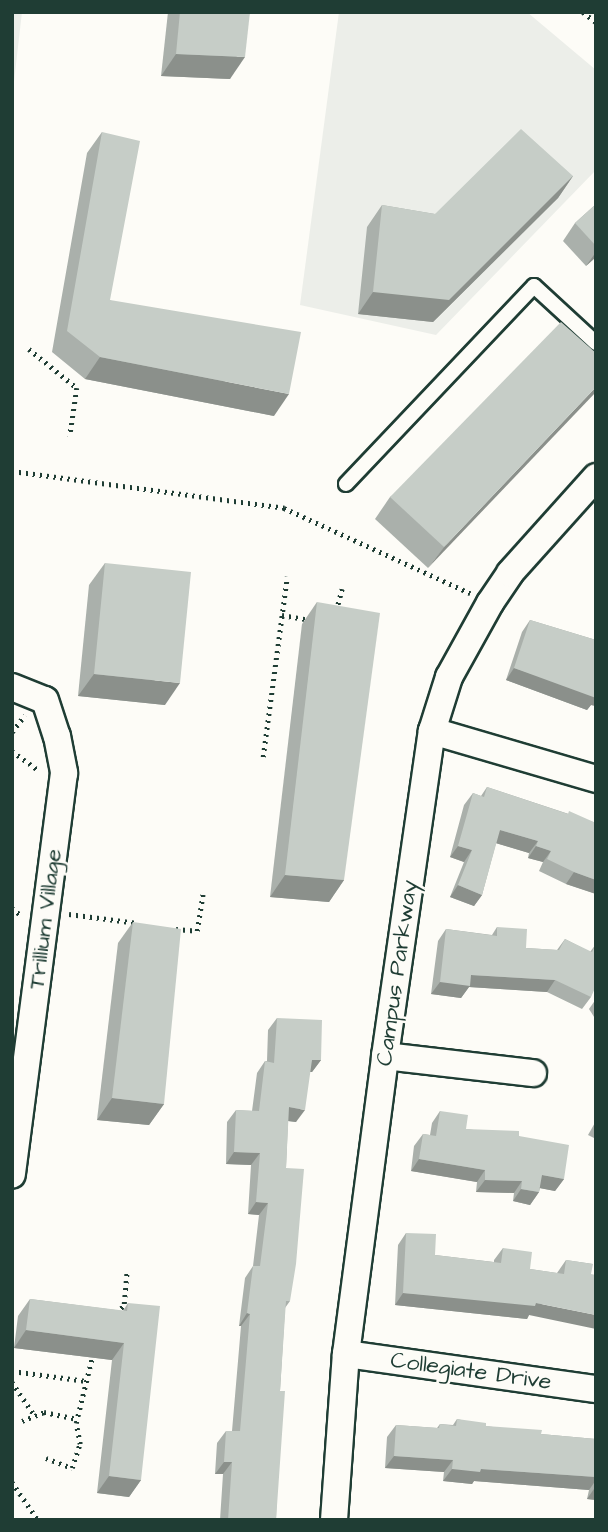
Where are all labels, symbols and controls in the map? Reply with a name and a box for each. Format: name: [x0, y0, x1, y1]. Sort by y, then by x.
street label: Trillium Village: [23, 847, 67, 991]
street label: Campus Parkway: [370, 878, 424, 1068]
street label: Collegiate Drive: [389, 1346, 553, 1396]

